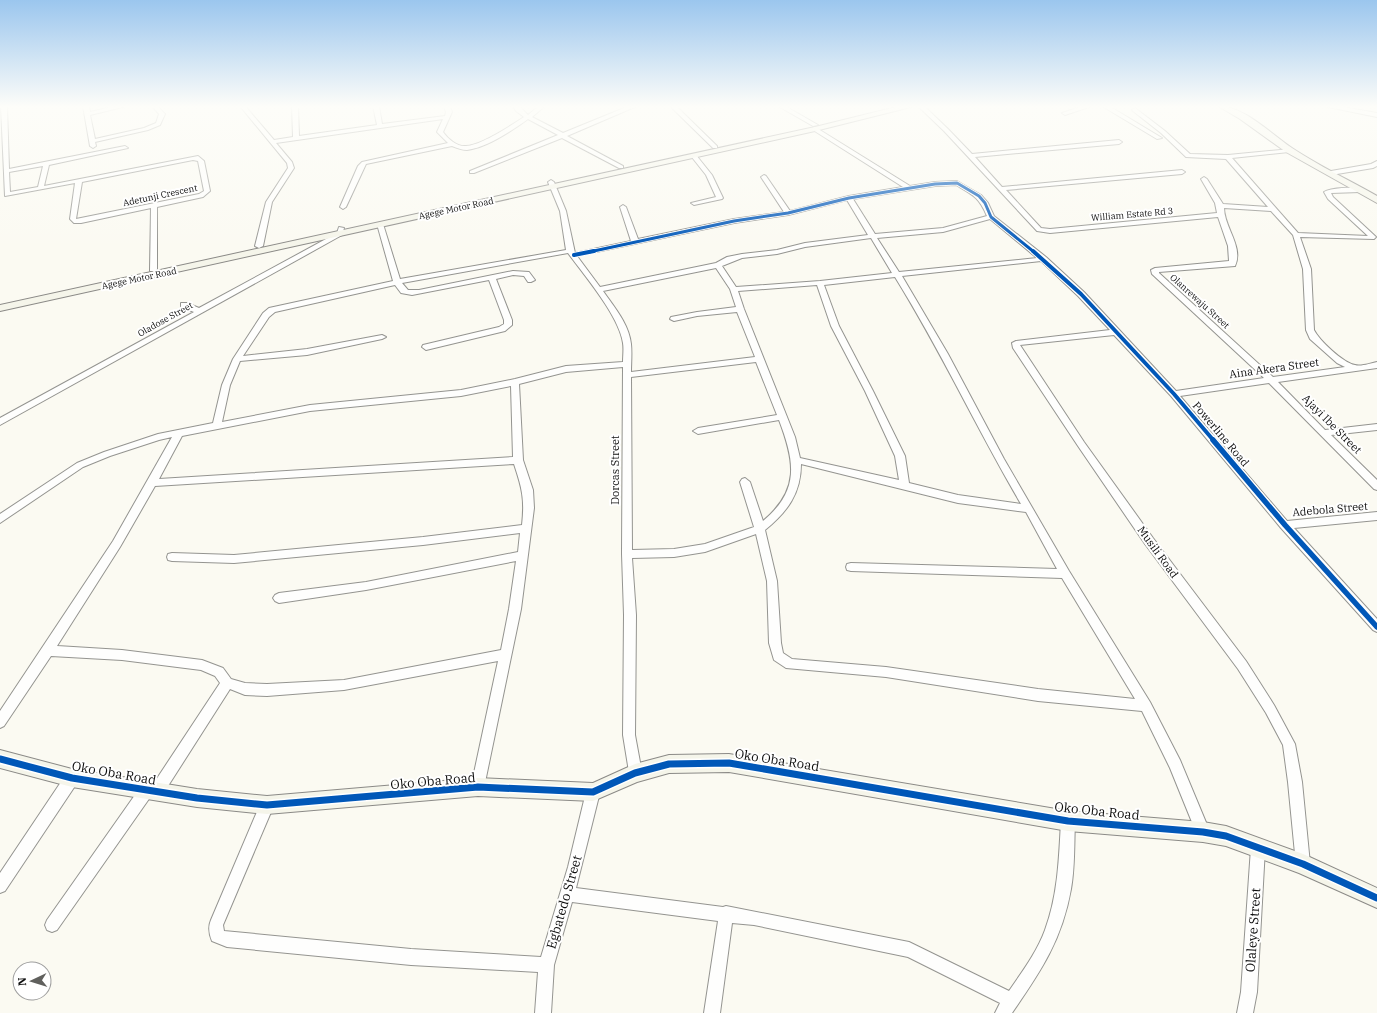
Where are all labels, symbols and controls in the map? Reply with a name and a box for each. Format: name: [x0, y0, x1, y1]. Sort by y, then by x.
street label: Adetunji Crescent: [122, 182, 198, 208]
street label: Agege Motor Road: [418, 195, 495, 221]
street label: William Estate Rd 3: [1091, 205, 1173, 223]
street label: Agege Motor Road: [101, 265, 178, 291]
street label: Olanrewaju Street: [1168, 271, 1232, 331]
street label: Oladose Street: [136, 299, 194, 339]
street label: Aina Akera Street: [1228, 355, 1320, 381]
street label: Ajayi Ibe Street: [1299, 391, 1365, 457]
street label: Powerline Road: [1190, 399, 1252, 470]
street label: Dorcas Street: [608, 435, 622, 505]
street label: Adebola Street: [1292, 499, 1368, 519]
street label: Musili Road: [1134, 523, 1182, 581]
street label: Oko Oba Road: [734, 745, 821, 775]
street label: Oko Oba Road: [70, 757, 158, 789]
street label: Oko Oba Road: [390, 769, 476, 793]
street label: Oko Oba Road: [1054, 798, 1140, 824]
street label: Egbatedo Street: [543, 853, 586, 951]
street label: Olaleye Street: [1242, 887, 1264, 973]
north arrow: [12, 961, 52, 1001]
text: N: [15, 977, 29, 987]

